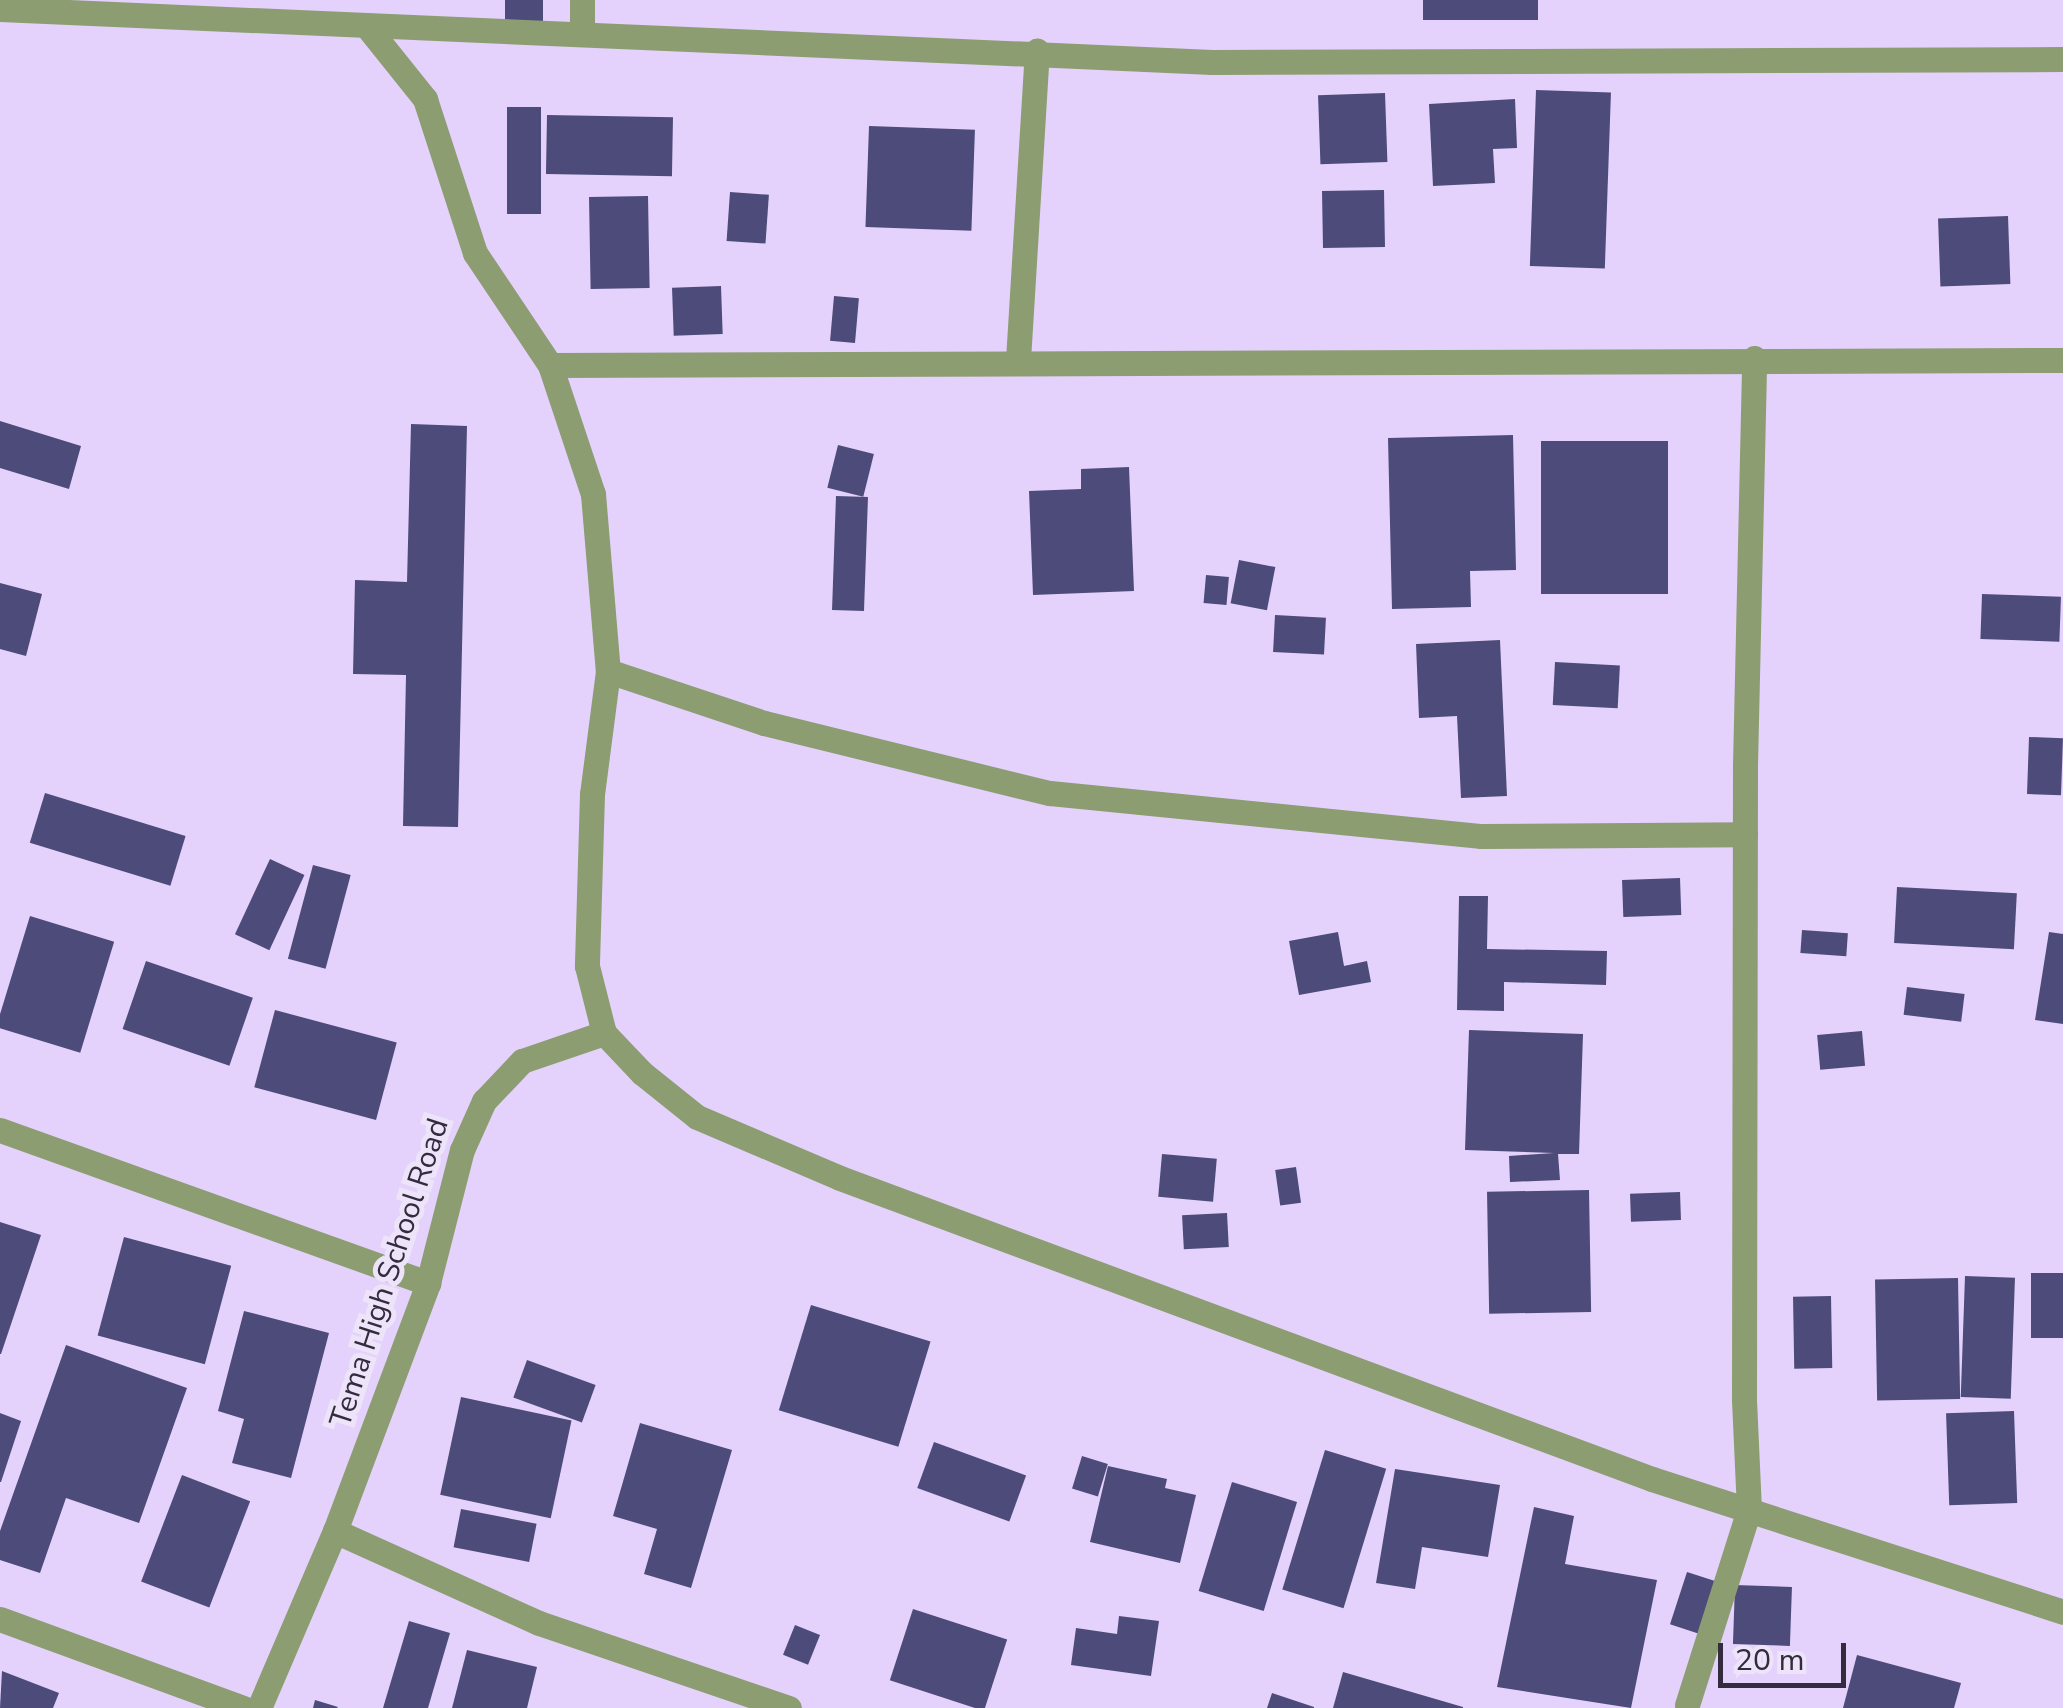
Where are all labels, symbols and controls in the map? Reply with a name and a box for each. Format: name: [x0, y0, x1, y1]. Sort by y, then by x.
street label: Tema High School Road: [323, 1114, 457, 1432]
scale bar: [1723, 1623, 1850, 1685]
text: 20 m: [1735, 1640, 1804, 1681]

